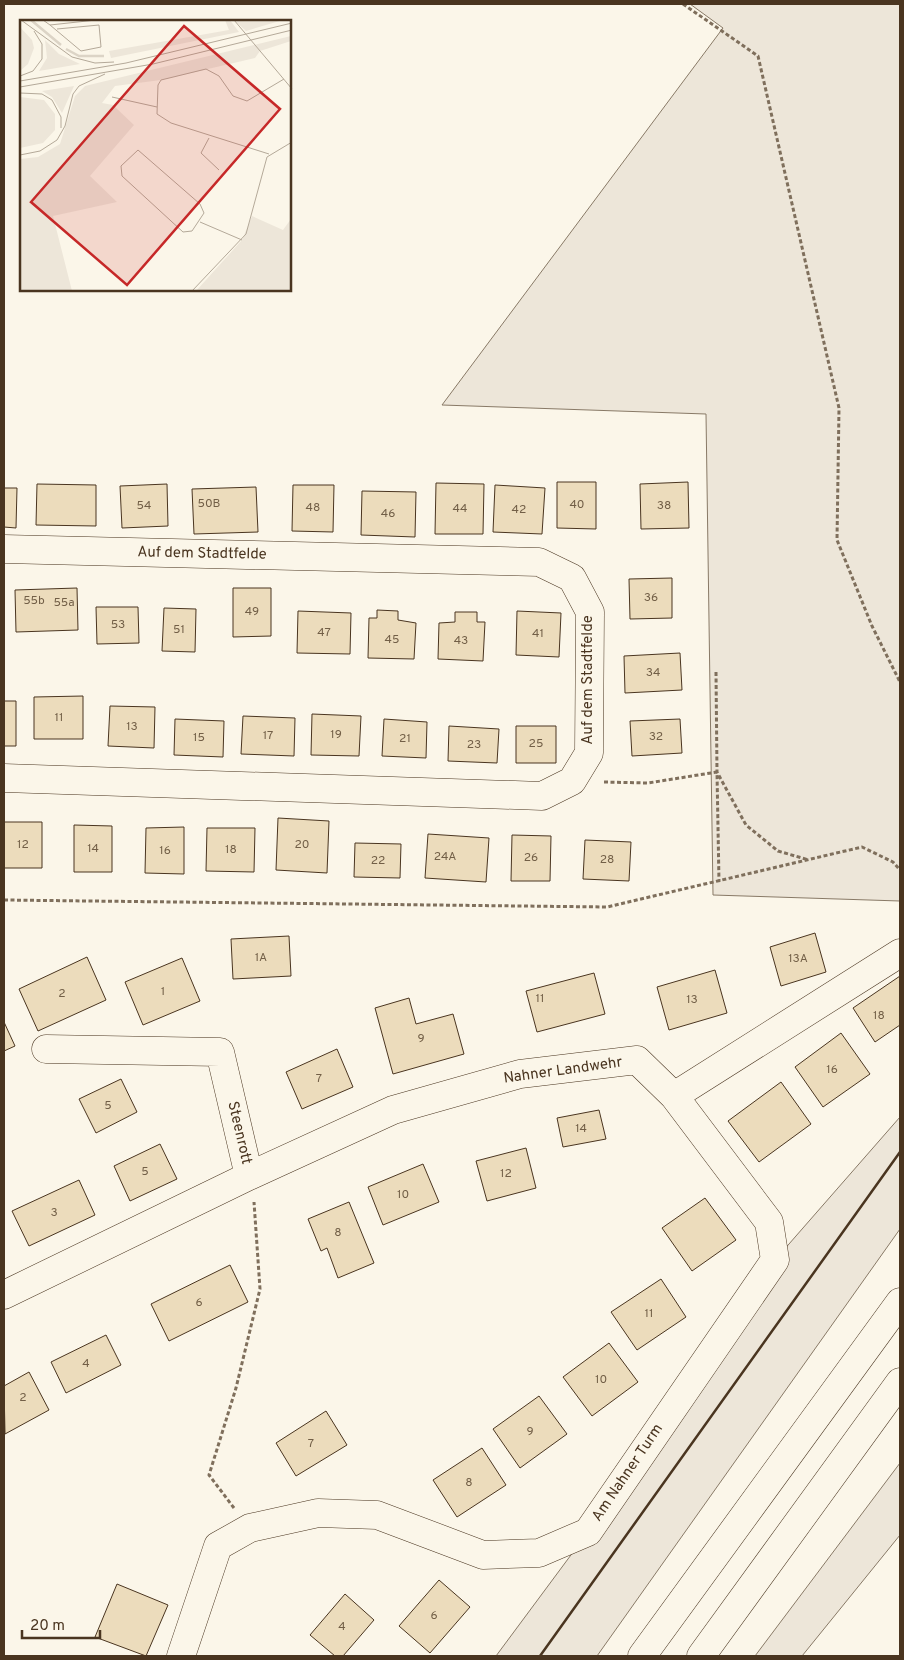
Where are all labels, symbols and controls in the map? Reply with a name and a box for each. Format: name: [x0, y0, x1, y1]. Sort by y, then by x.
inset map: [20, 20, 291, 291]
house number: 50B: [197, 496, 221, 512]
house number: 40: [569, 497, 585, 513]
house number: 54: [136, 498, 152, 514]
house number: 38: [657, 498, 671, 514]
house number: 48: [306, 500, 320, 516]
house number: 44: [453, 501, 467, 517]
house number: 42: [512, 502, 526, 518]
house number: 46: [381, 506, 395, 522]
street label: Auf dem Stadtfelde: [137, 543, 267, 565]
house number: 36: [644, 590, 658, 606]
house number: 55b: [23, 593, 45, 609]
house number: 55a: [53, 595, 75, 611]
house number: 49: [245, 604, 259, 620]
street label: Auf dem Stadtfelde: [579, 615, 598, 745]
house number: 53: [111, 617, 125, 633]
house number: 51: [173, 622, 185, 638]
house number: 47: [317, 625, 331, 641]
house number: 41: [532, 626, 544, 642]
house number: 45: [385, 632, 399, 648]
house number: 43: [454, 633, 468, 649]
house number: 34: [646, 665, 660, 681]
house number: 11: [55, 710, 63, 726]
house number: 13: [126, 719, 138, 735]
house number: 19: [330, 727, 342, 743]
house number: 17: [263, 728, 273, 744]
house number: 32: [649, 729, 663, 745]
house number: 15: [193, 730, 205, 746]
house number: 21: [399, 731, 411, 747]
house number: 25: [529, 736, 543, 752]
house number: 23: [467, 737, 481, 753]
house number: 12: [17, 837, 29, 853]
house number: 20: [294, 837, 310, 853]
house number: 14: [87, 841, 99, 857]
house number: 18: [225, 842, 237, 858]
house number: 16: [159, 843, 171, 859]
house number: 24A: [434, 849, 456, 865]
house number: 26: [524, 850, 538, 866]
house number: 28: [600, 852, 614, 868]
house number: 22: [371, 853, 385, 869]
house number: 1A: [255, 950, 267, 966]
house number: 13A: [788, 951, 808, 967]
house number: 1: [161, 984, 165, 1000]
house number: 2: [58, 986, 66, 1002]
house number: 11: [536, 991, 544, 1007]
house number: 13: [686, 992, 698, 1008]
house number: 18: [873, 1008, 885, 1024]
house number: 9: [417, 1031, 425, 1047]
street label: Nahner Landwehr: [502, 1053, 624, 1089]
house number: 16: [826, 1062, 838, 1078]
house number: 7: [316, 1071, 322, 1087]
house number: 5: [104, 1098, 112, 1114]
street label: Steenrott: [223, 1100, 255, 1166]
house number: 14: [575, 1121, 587, 1137]
house number: 5: [141, 1164, 149, 1180]
house number: 12: [500, 1166, 512, 1182]
house number: 10: [397, 1187, 409, 1203]
house number: 3: [50, 1205, 58, 1221]
house number: 8: [334, 1225, 342, 1241]
house number: 6: [195, 1295, 203, 1311]
house number: 11: [645, 1306, 653, 1322]
house number: 4: [82, 1356, 90, 1372]
house number: 10: [595, 1372, 607, 1388]
house number: 2: [19, 1390, 27, 1406]
street label: Am Nahner Turm: [588, 1420, 668, 1526]
house number: 9: [526, 1424, 534, 1440]
house number: 7: [308, 1436, 314, 1452]
house number: 8: [465, 1475, 473, 1491]
scale bar: [22, 1608, 100, 1640]
house number: 6: [430, 1608, 438, 1624]
text: 20 m: [30, 1617, 65, 1636]
house number: 4: [338, 1619, 346, 1635]

